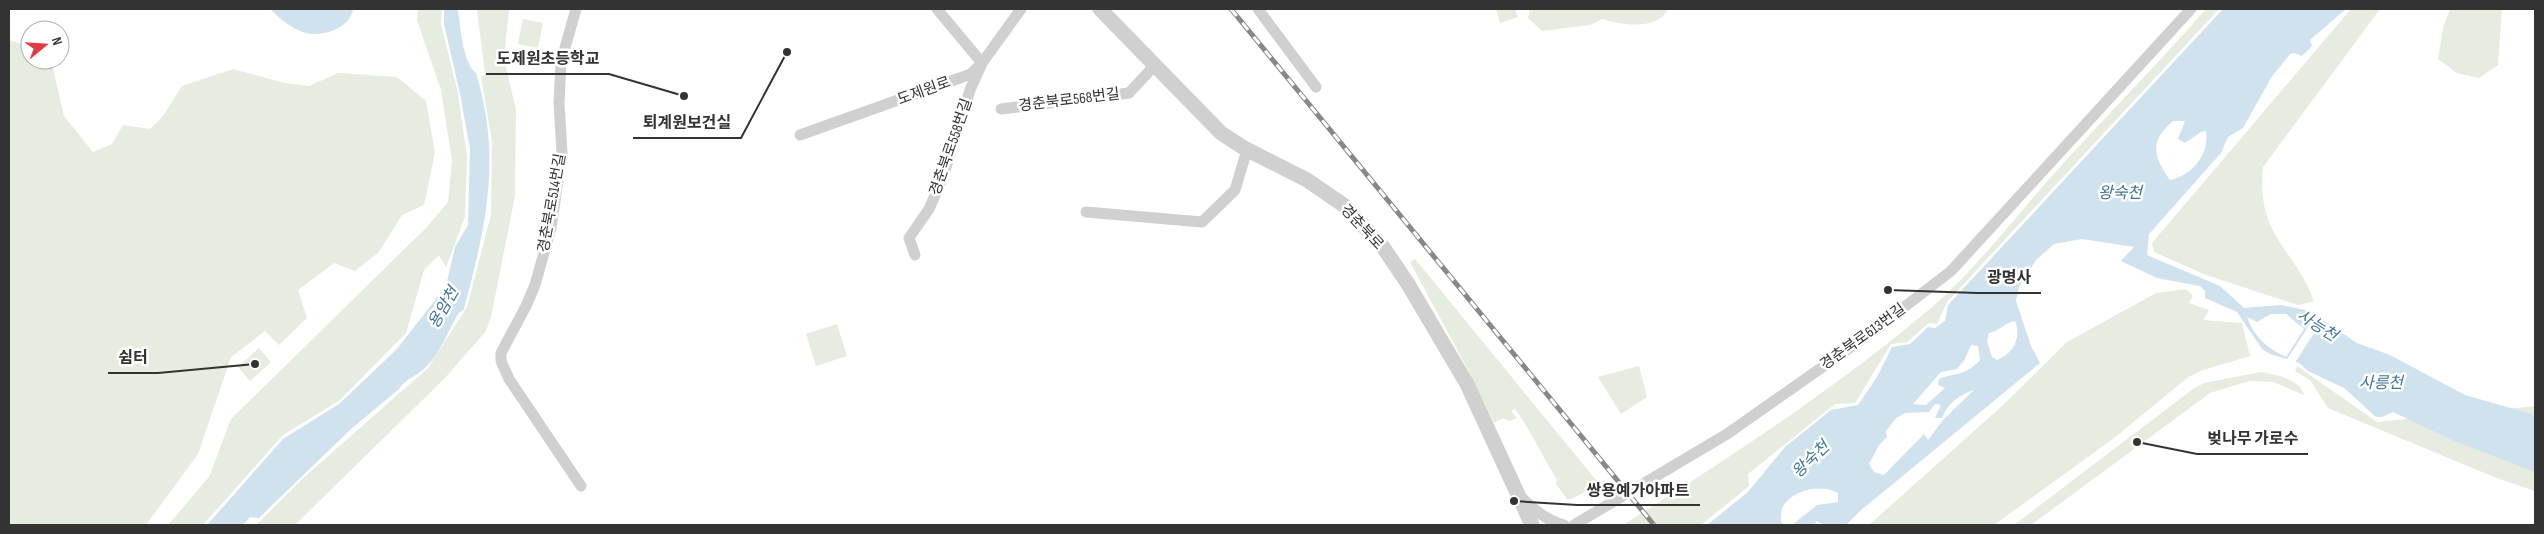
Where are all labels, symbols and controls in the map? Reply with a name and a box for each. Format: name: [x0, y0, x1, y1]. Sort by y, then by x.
north arrow: [20, 20, 70, 70]
text: N: [48, 35, 66, 47]
callout: 도제원초등학교: [486, 43, 609, 74]
text: 도제원초등학교: [496, 49, 600, 69]
street label: 도제원로: [895, 73, 953, 109]
street label: 경춘북로568번길: [1017, 84, 1121, 116]
street label: 경춘북로558번길: [926, 96, 976, 198]
callout: 퇴계원보건실: [633, 107, 741, 138]
text: 퇴계원보건실: [643, 114, 731, 133]
street label: 경춘북로514번길: [534, 152, 570, 254]
water label: 왕숙천: [2098, 184, 2144, 203]
street label: 경춘북로: [1336, 200, 1388, 254]
callout: 광명사: [1977, 262, 2041, 293]
text: 광명사: [1987, 269, 2031, 288]
water label: 용암천: [425, 282, 464, 332]
street label: 경춘북로613번길: [1817, 300, 1909, 374]
water label: 사능천: [2293, 306, 2343, 347]
callout: 쉼터: [108, 342, 158, 373]
text: 쉼터: [118, 349, 148, 368]
water label: 사릉천: [2359, 374, 2405, 393]
callout: 벚나무 가로수: [2197, 423, 2308, 454]
text: 벚나무 가로수: [2208, 430, 2299, 449]
water label: 왕숙천: [1789, 436, 1835, 482]
callout: 쌍용예가아파트: [1577, 474, 1700, 505]
text: 쌍용예가아파트: [1586, 482, 1690, 501]

